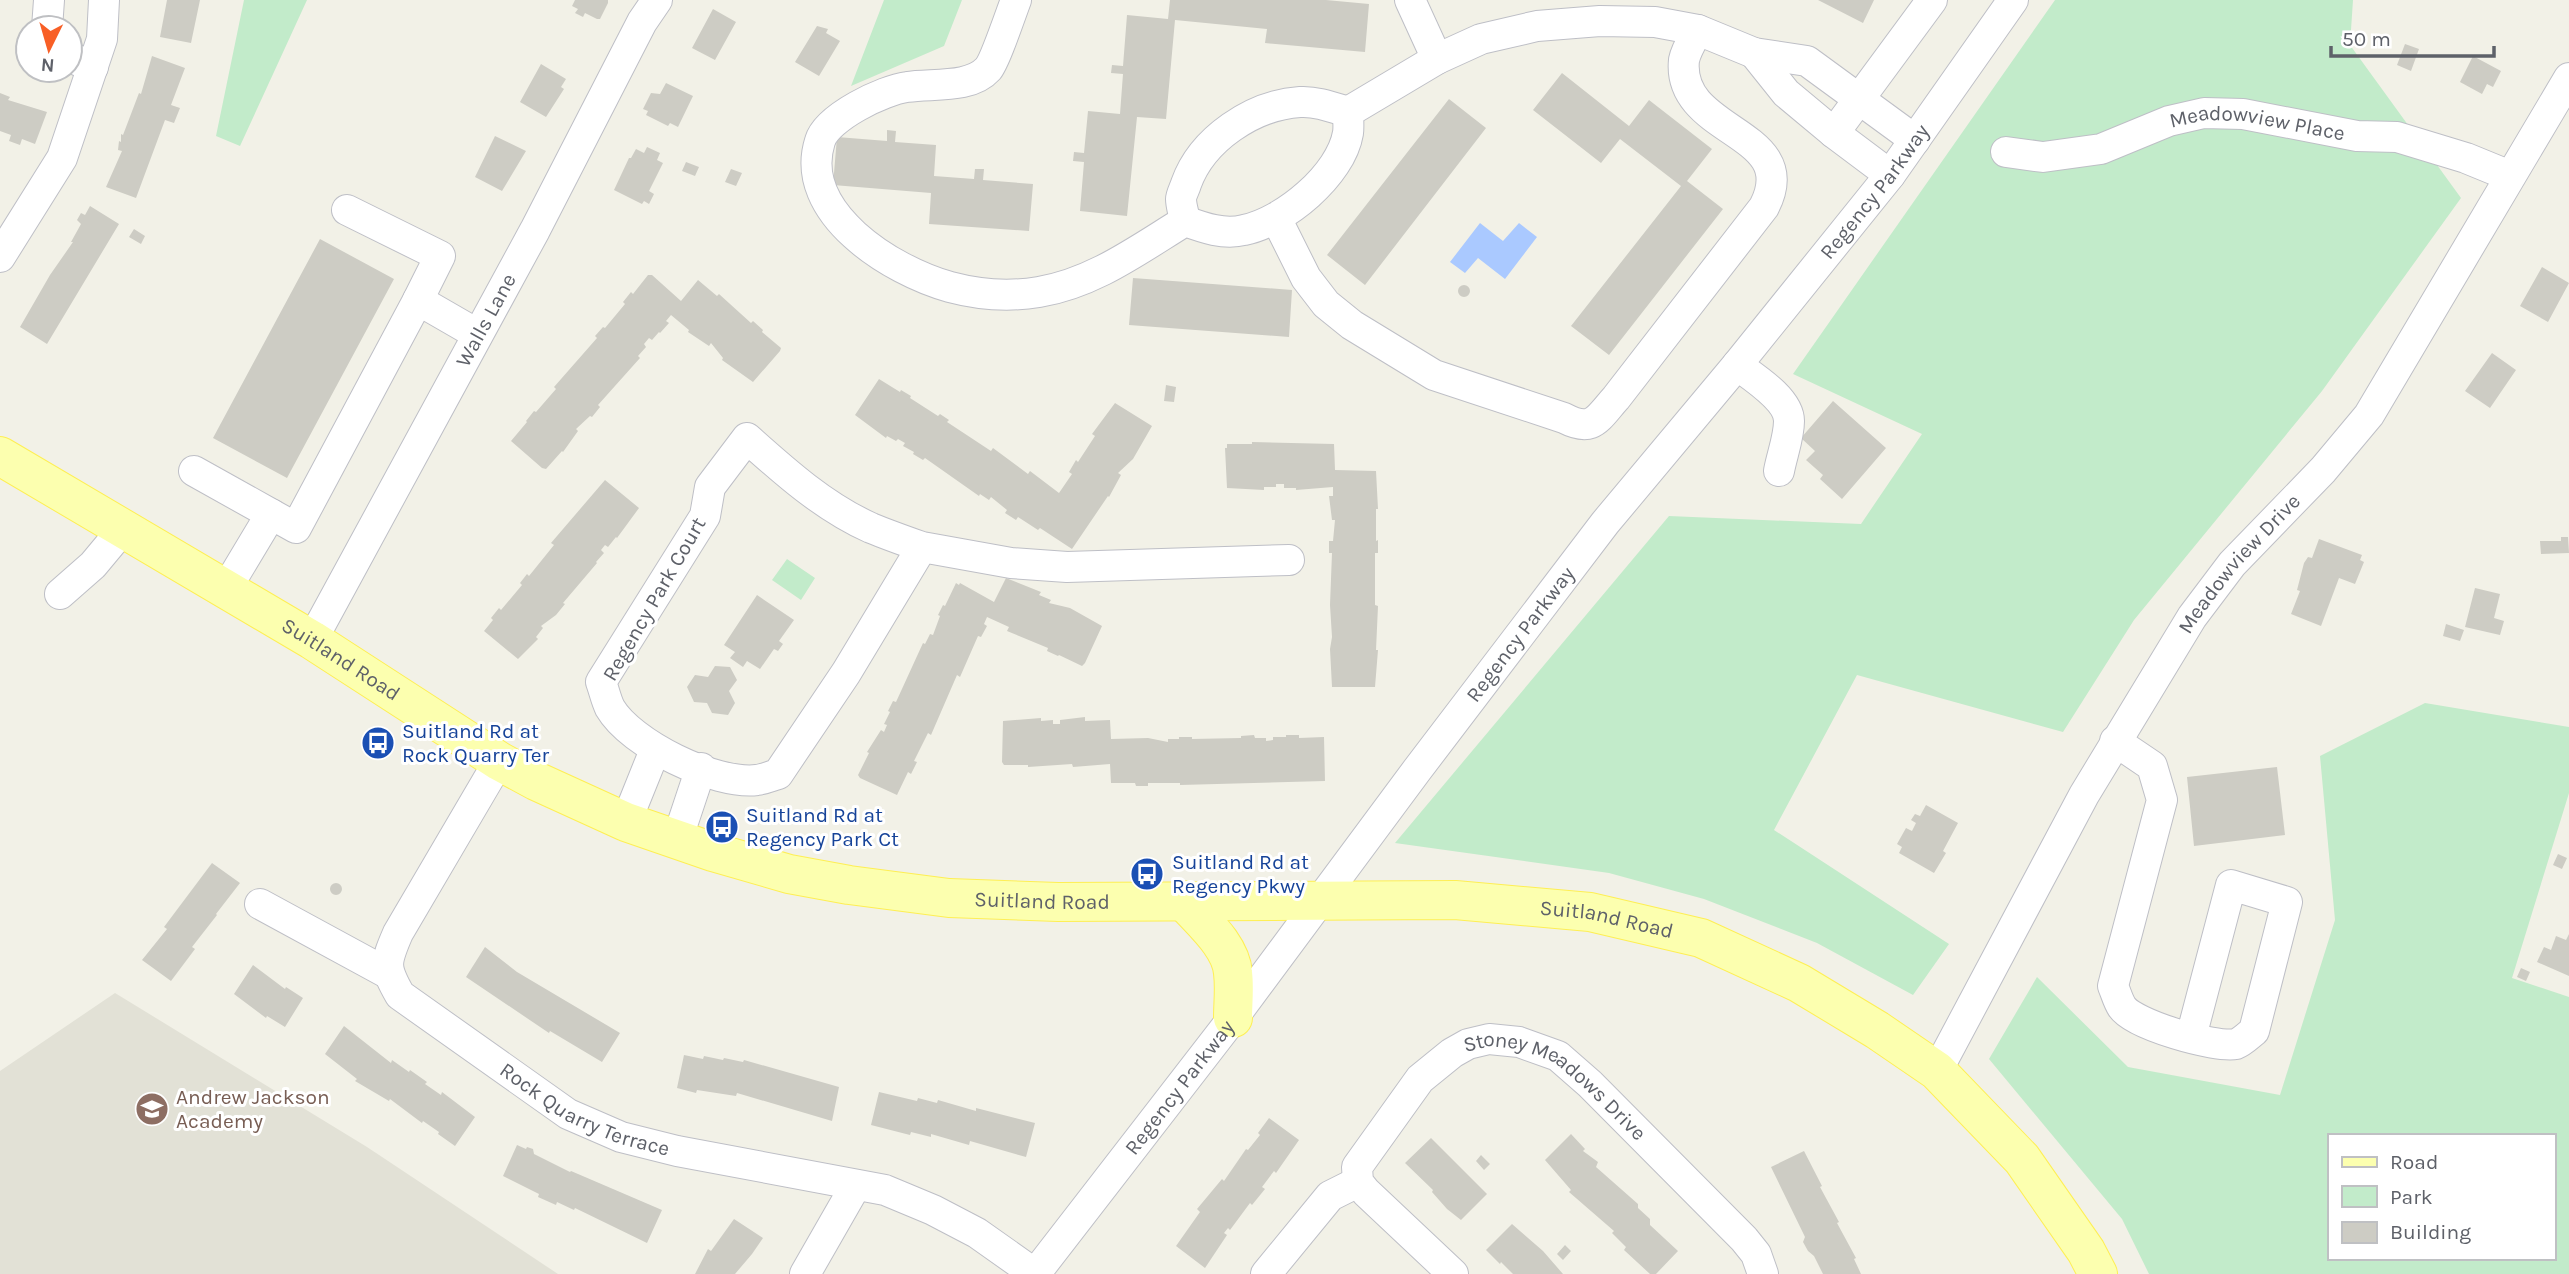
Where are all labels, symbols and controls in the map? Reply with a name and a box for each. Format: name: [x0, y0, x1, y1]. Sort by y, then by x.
north arrow: [14, 14, 84, 84]
scale bar: [2331, 14, 2494, 58]
text: 50 m: [2342, 27, 2391, 51]
text: N: [40, 53, 55, 76]
street label: Meadowview Place: [2167, 100, 2347, 145]
street label: Regency Parkway: [1815, 119, 1934, 264]
street label: Walls Lane: [451, 270, 521, 371]
street label: Meadowview Drive: [2173, 489, 2305, 638]
street label: Regency Park Court: [597, 513, 711, 685]
street label: Regency Parkway: [1461, 562, 1580, 707]
street label: Suitland Road: [277, 613, 405, 706]
place label: Suitland Rd at Rock Quarry Ter: [402, 719, 550, 767]
bus stop icon: Suitland Rd at Rock Quarry Ter: [359, 724, 397, 762]
place label: Suitland Rd at Regency Park Ct: [746, 803, 899, 851]
bus stop icon: Suitland Rd at Regency Park Ct: [703, 808, 741, 846]
place label: Suitland Rd at Regency Pkwy: [1172, 850, 1309, 898]
bus stop icon: Suitland Rd at Regency Pkwy: [1128, 855, 1166, 893]
street label: Suitland Road: [974, 887, 1110, 914]
street label: Suitland Road: [1539, 896, 1676, 943]
street label: Regency Parkway: [1120, 1015, 1239, 1159]
street label: Stoney Meadows Drive: [1461, 1027, 1651, 1145]
street label: Rock Quarry Terrace: [495, 1058, 672, 1161]
place label: Andrew Jackson Academy: [176, 1085, 330, 1133]
school or university icon: Andrew Jackson Academy: [133, 1090, 171, 1128]
legend: [2328, 1134, 2555, 1260]
text: Road: [2390, 1150, 2438, 1174]
text: Park: [2390, 1185, 2433, 1209]
text: Building: [2390, 1220, 2471, 1244]

